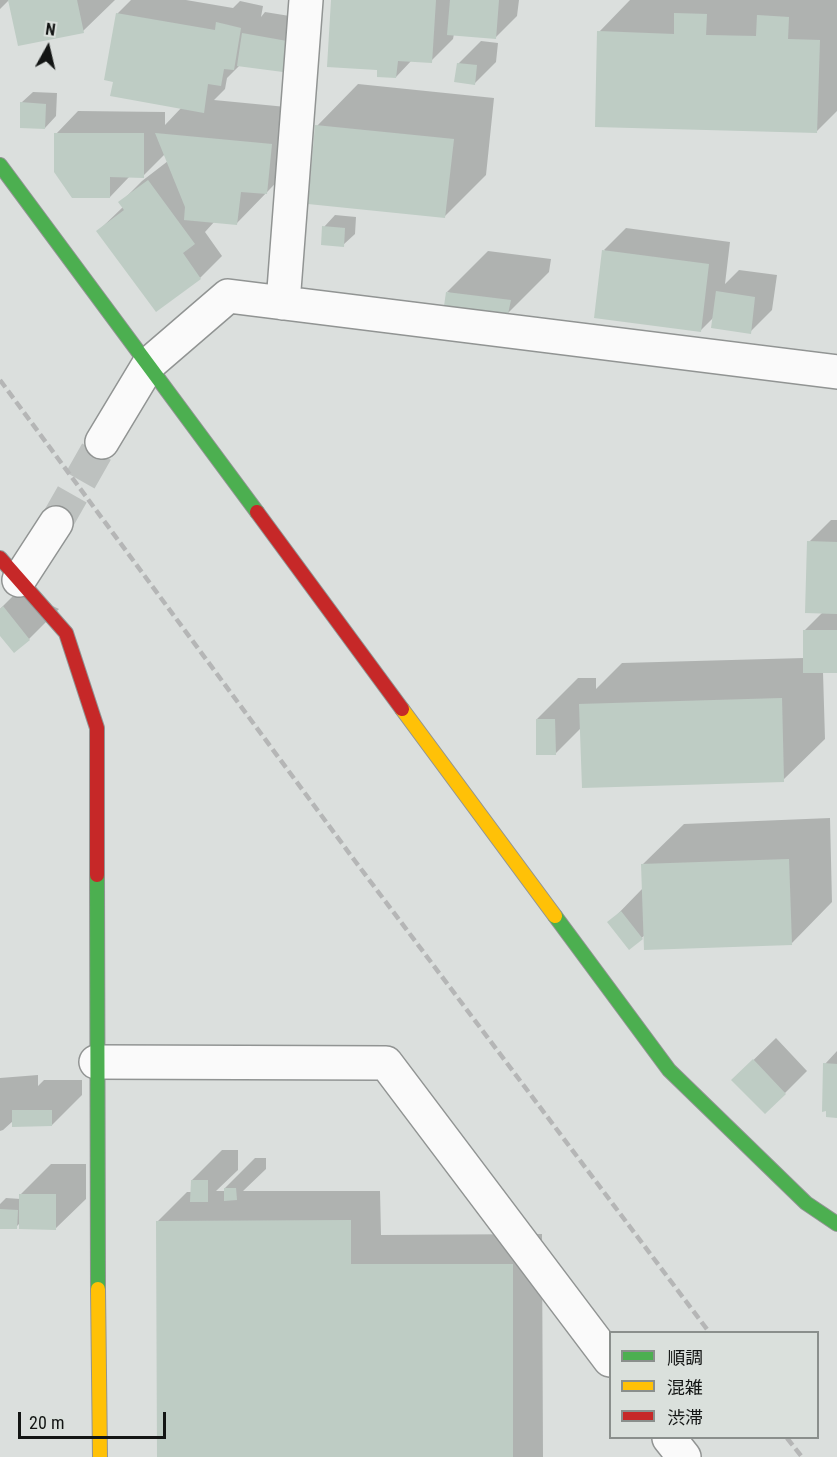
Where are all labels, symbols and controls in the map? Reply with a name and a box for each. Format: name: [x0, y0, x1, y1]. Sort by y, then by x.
north arrow: [18, 18, 78, 78]
text: N: [44, 20, 57, 40]
legend: [609, 1331, 819, 1439]
text: 順調: [667, 1347, 703, 1368]
text: 混雑: [667, 1377, 703, 1398]
scale bar: [21, 1400, 170, 1438]
text: 渋滞: [667, 1407, 703, 1428]
text: 20 m: [29, 1412, 64, 1433]

